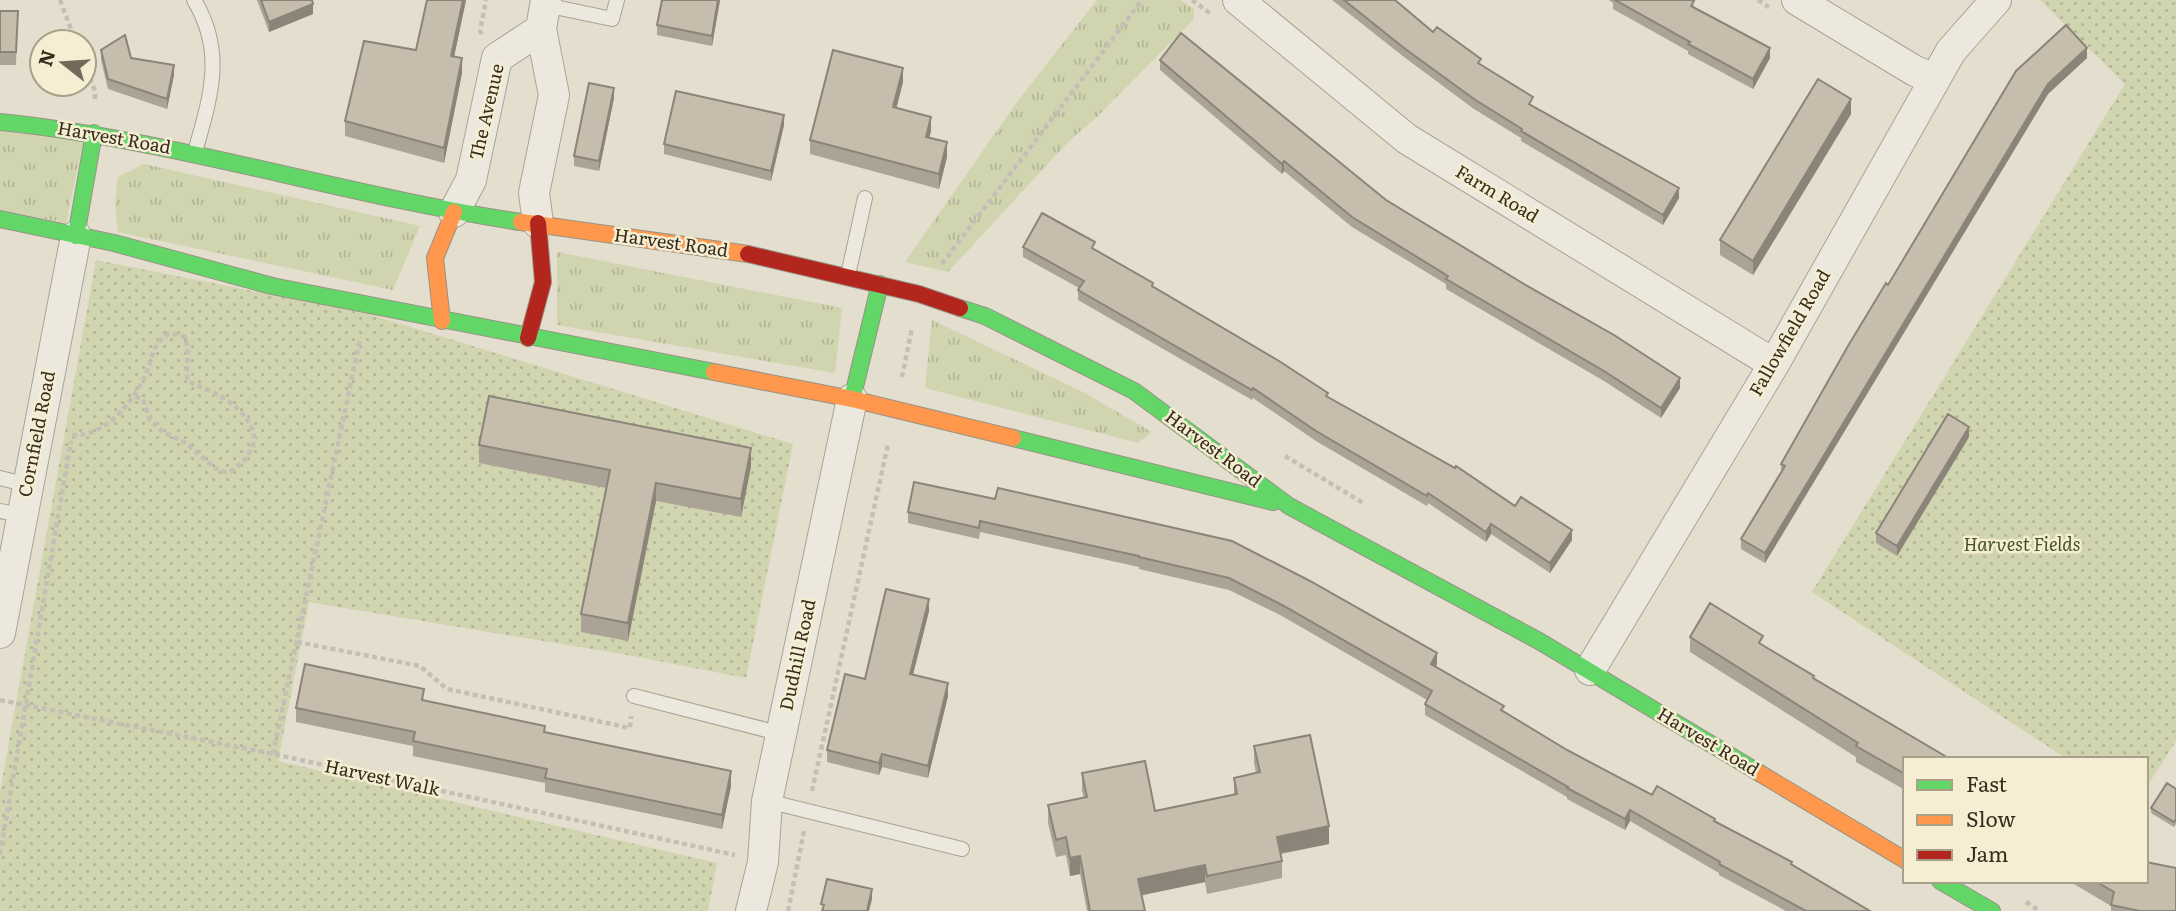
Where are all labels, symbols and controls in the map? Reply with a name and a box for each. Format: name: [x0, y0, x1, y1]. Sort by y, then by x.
north arrow: [28, 28, 98, 98]
text: N: [30, 46, 62, 69]
street label: The Avenue: [461, 61, 510, 163]
street label: Harvest Road: [55, 113, 173, 160]
street label: Farm Road: [1451, 157, 1545, 228]
street label: Harvest Road: [612, 220, 730, 263]
street label: Fallowfield Road: [1741, 264, 1836, 401]
street label: Cornfield Road: [10, 368, 61, 499]
street label: Harvest Road: [1160, 402, 1268, 493]
park label: Harvest Fields: [1964, 530, 2080, 557]
street label: Dudhill Road: [772, 596, 822, 713]
street label: Harvest Road: [1653, 700, 1765, 782]
street label: Harvest Walk: [322, 751, 444, 802]
legend: [1903, 757, 2148, 883]
text: Fast: [1966, 767, 2007, 798]
text: Slow: [1966, 802, 2016, 833]
text: Jam: [1966, 837, 2008, 868]

